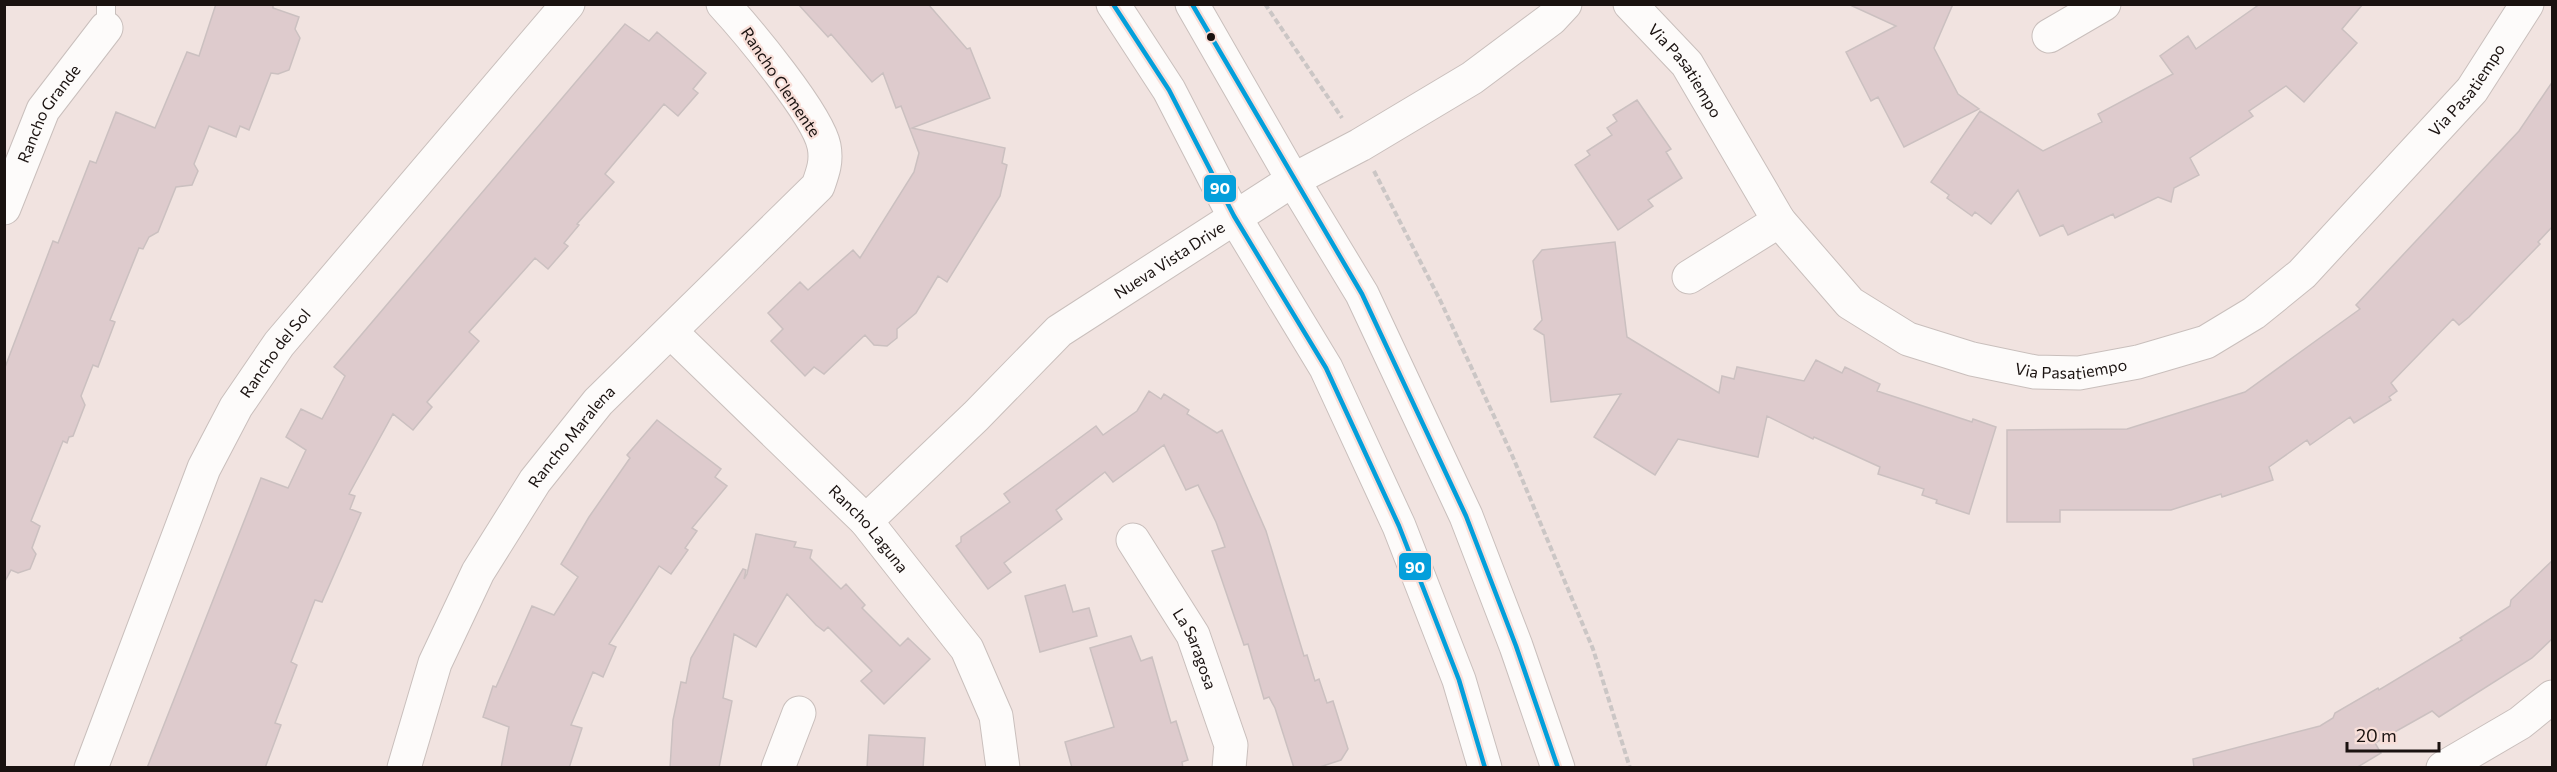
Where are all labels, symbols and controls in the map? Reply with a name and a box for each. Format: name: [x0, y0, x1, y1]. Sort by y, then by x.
street label: Via Pasatiempo: [1645, 19, 1726, 121]
street label: Rancho Clemente: [738, 23, 825, 140]
unlabelled marker: [1205, 31, 1217, 43]
street label: Via Pasatiempo: [2424, 40, 2508, 140]
street label: Rancho Grande: [13, 60, 84, 165]
line badge: 90: [1203, 174, 1237, 203]
text: 90: [1210, 178, 1230, 197]
street label: Nueva Vista Drive: [1110, 217, 1228, 302]
street label: Rancho del Sol: [235, 305, 314, 401]
street label: Via Pasatiempo: [2013, 354, 2128, 382]
street label: Rancho Maralena: [524, 381, 618, 491]
street label: Rancho Laguna: [825, 480, 913, 576]
line badge: 90: [1398, 552, 1432, 581]
text: 90: [1405, 557, 1425, 576]
street label: La Saragosa: [1170, 605, 1221, 692]
scale bar: [2347, 715, 2438, 753]
text: 20 m: [2356, 724, 2397, 746]

